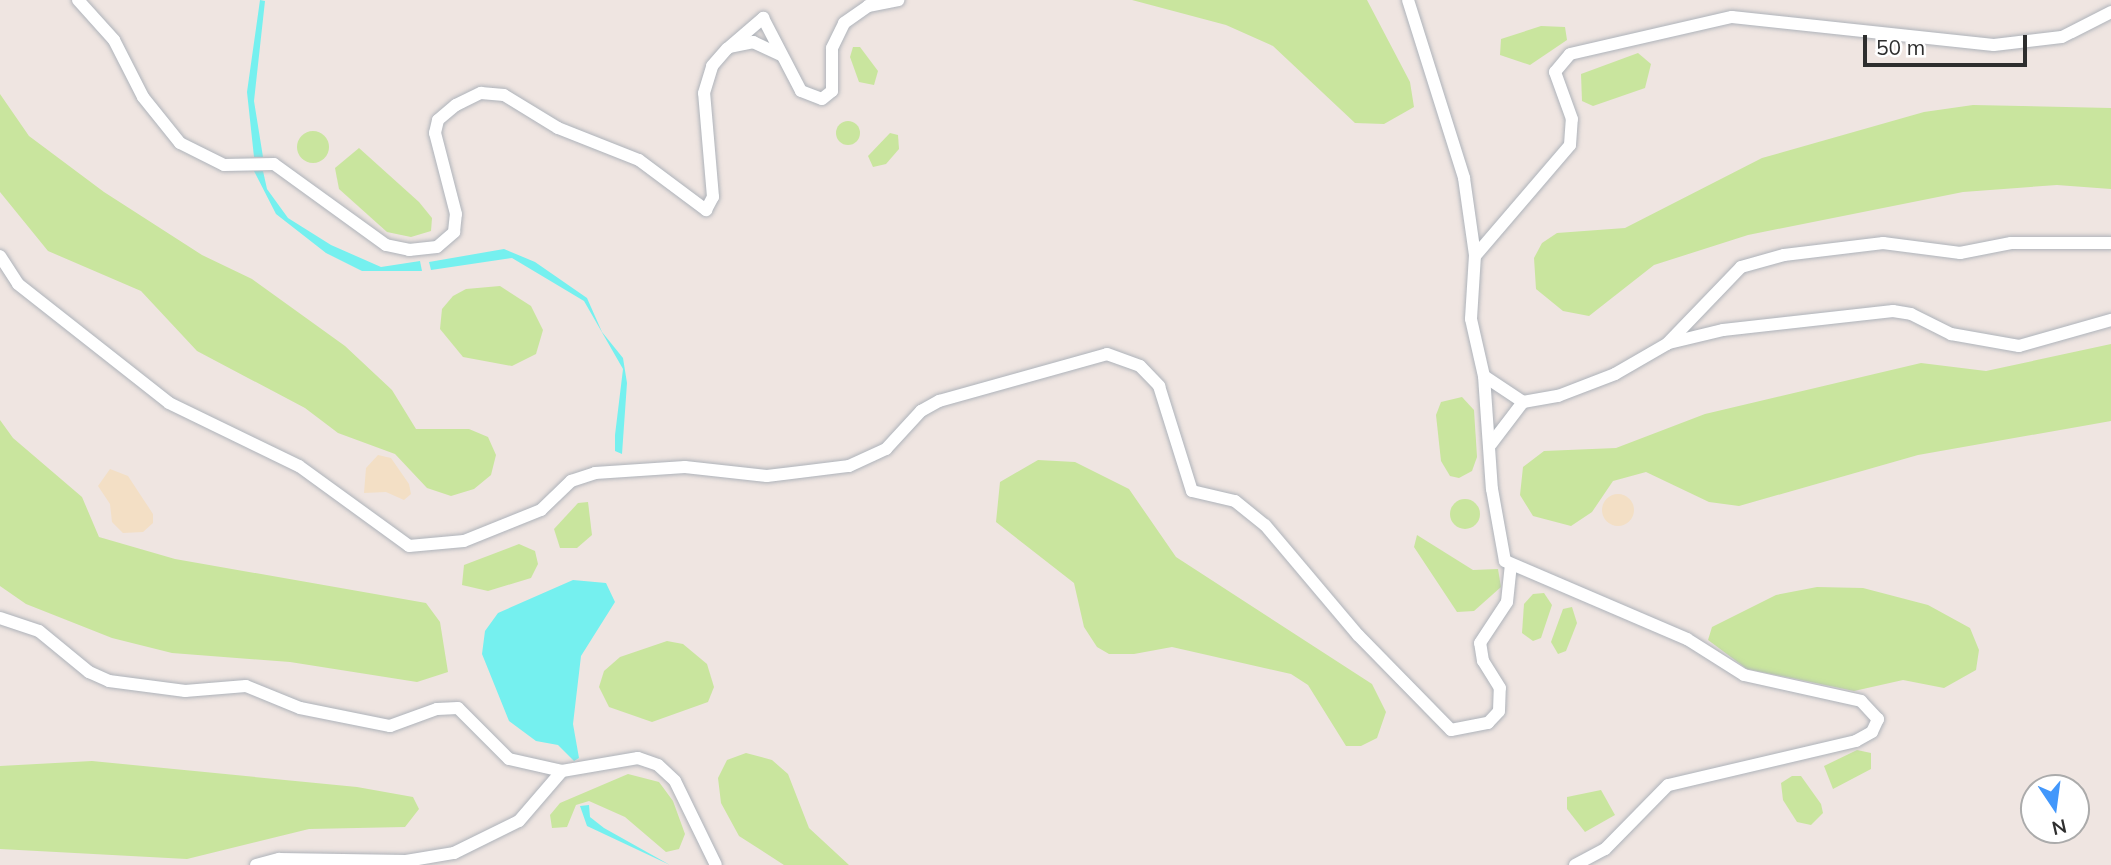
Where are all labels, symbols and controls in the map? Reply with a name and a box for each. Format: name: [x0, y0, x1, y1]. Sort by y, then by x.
scale bar: [1866, 21, 2030, 65]
text: 50 m: [1876, 34, 1925, 60]
north arrow: [2020, 774, 2090, 844]
text: N: [2050, 814, 2069, 841]

